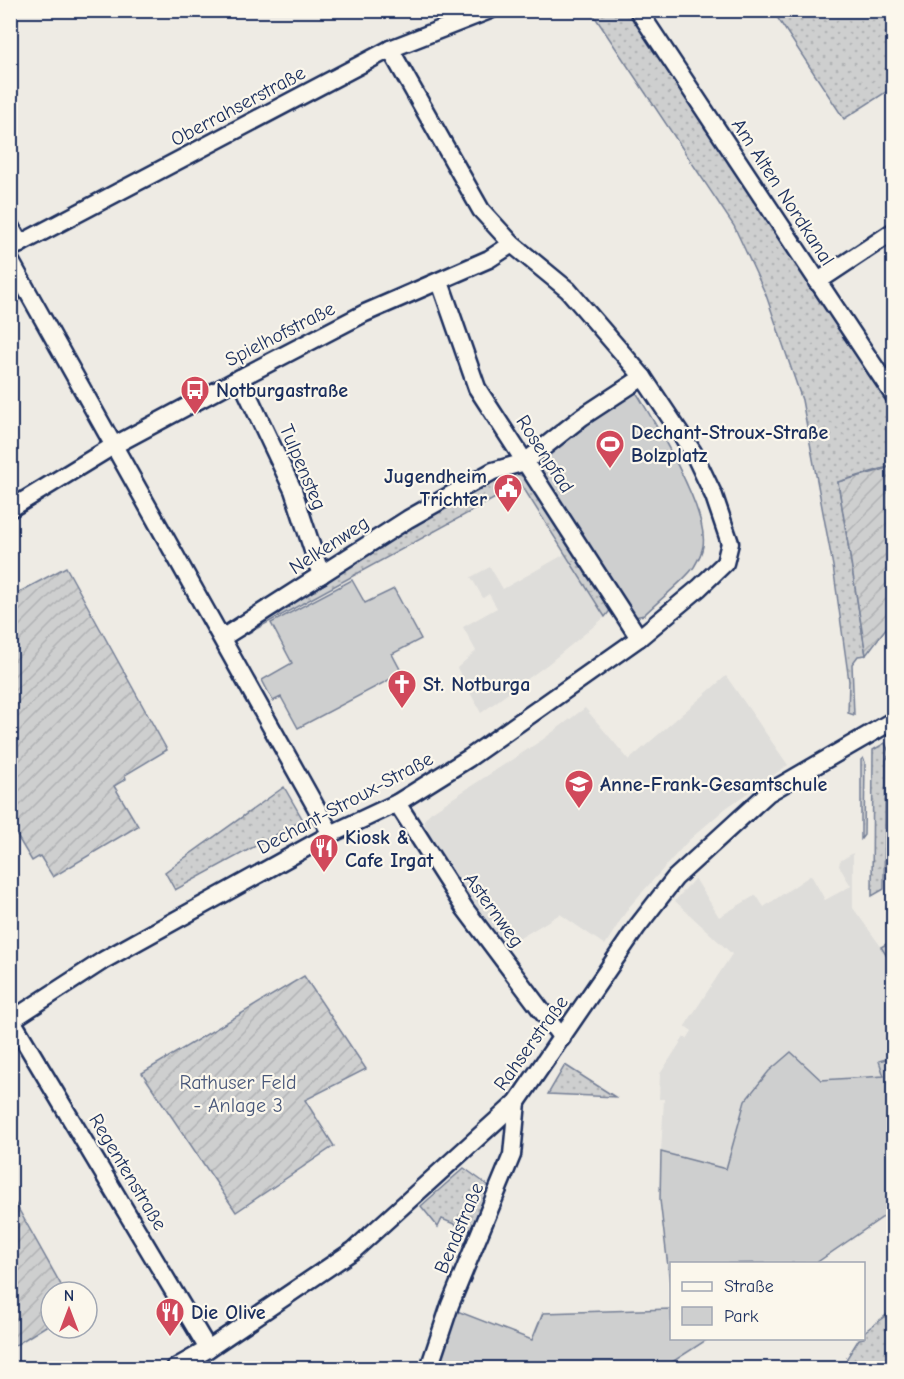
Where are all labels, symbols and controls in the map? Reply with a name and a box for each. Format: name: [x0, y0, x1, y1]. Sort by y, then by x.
street label: Oberrahserstraße: [167, 61, 309, 151]
street label: Am Alten Nordkanal: [727, 114, 839, 270]
street label: Spielhofstraße: [221, 297, 339, 371]
bus stop icon: Notburgastraße: [179, 374, 211, 416]
place label: Notburgastraße: [216, 379, 348, 402]
street label: Rosenpfad: [511, 411, 579, 497]
street label: Tulpensteg: [275, 421, 331, 513]
place label: Dechant-Stroux-Straße Bolzplatz: [631, 421, 828, 467]
sports icon: Dechant-Stroux-Straße Bolzplatz: [594, 428, 626, 470]
place label: Jugendheim Trichter: [384, 465, 487, 511]
public building icon: Jugendheim Trichter: [492, 472, 524, 514]
street label: Nelkenweg: [285, 511, 373, 579]
church icon: St. Notburga: [386, 668, 418, 710]
place label: St. Notburga: [423, 673, 531, 696]
street label: Dechant-Stroux-Straße: [253, 747, 437, 859]
school or university icon: Anne-Frank-Gesamtschule: [563, 768, 595, 810]
place label: Anne-Frank-Gesamtschule: [600, 773, 827, 796]
place label: Kiosk & Cafe Irgat: [345, 826, 434, 872]
restaurant icon: Kiosk & Cafe Irgat: [308, 832, 340, 874]
street label: Asternweg: [459, 868, 529, 952]
street label: Rahserstraße: [489, 991, 573, 1095]
park label: Rathuser Feld - Anlage 3: [180, 1071, 296, 1117]
street label: Regentenstraße: [84, 1109, 172, 1235]
street label: Bendstraße: [430, 1179, 488, 1277]
legend: [670, 1262, 865, 1340]
text: Straße: [724, 1276, 774, 1297]
north arrow: [39, 1280, 99, 1340]
text: N: [64, 1287, 74, 1305]
restaurant icon: Die Olive: [154, 1296, 186, 1338]
place label: Die Olive: [191, 1301, 266, 1324]
text: Park: [724, 1306, 759, 1327]

